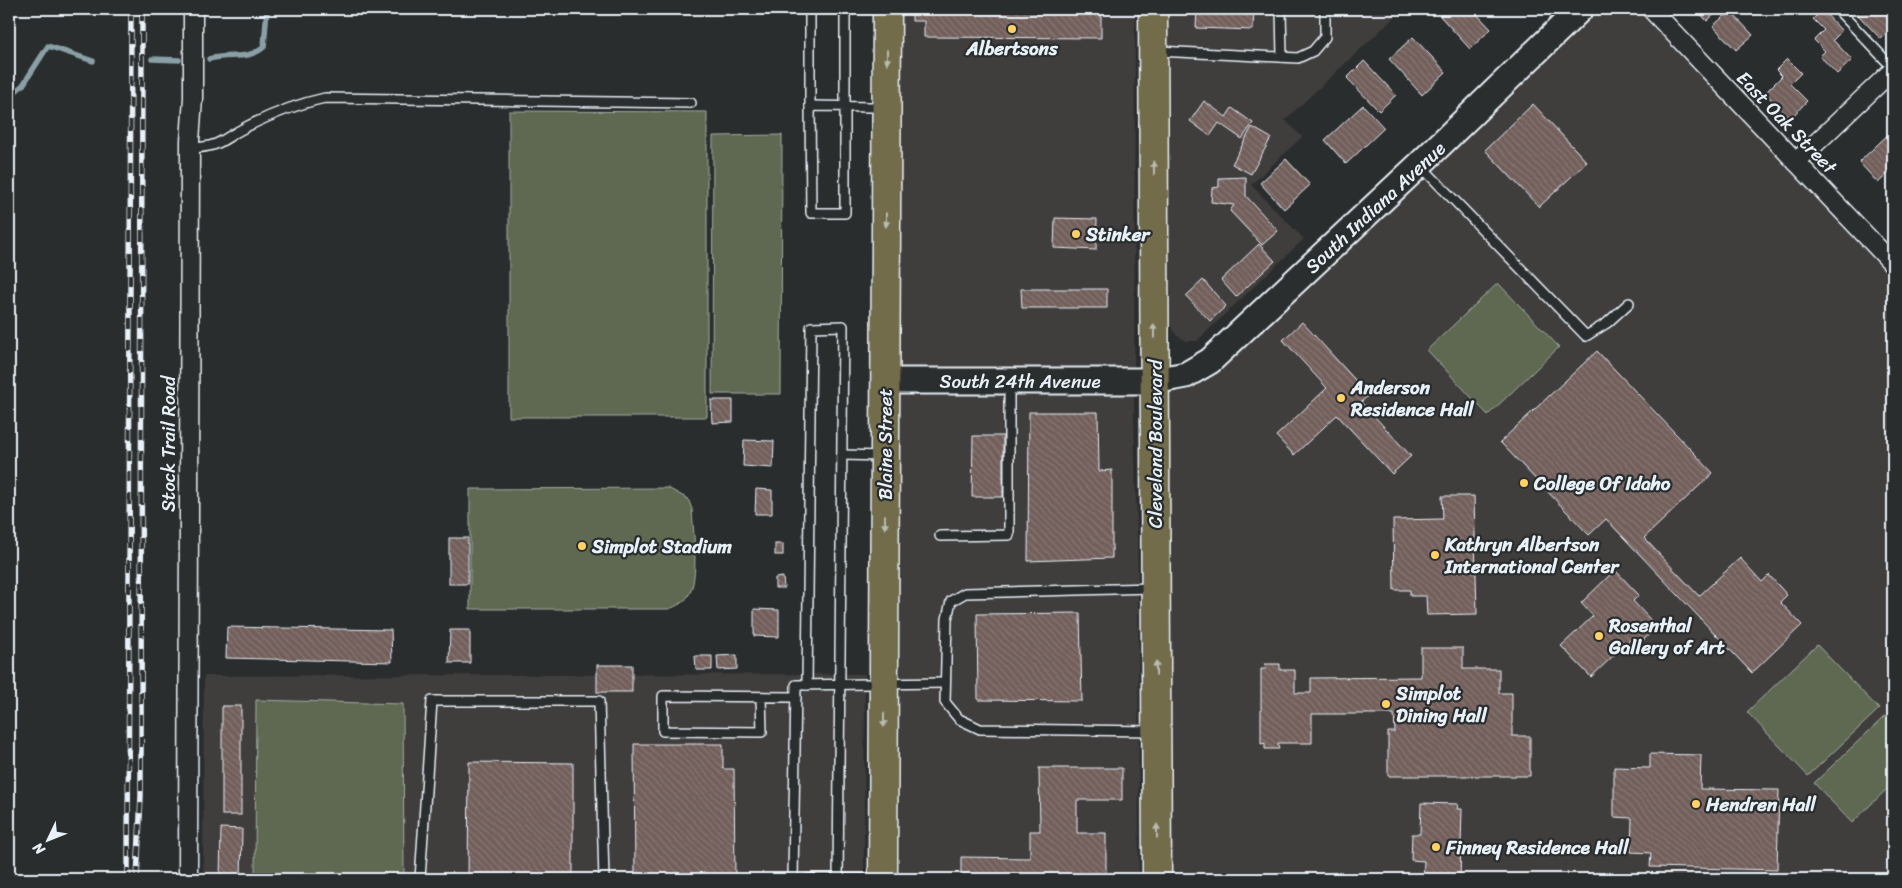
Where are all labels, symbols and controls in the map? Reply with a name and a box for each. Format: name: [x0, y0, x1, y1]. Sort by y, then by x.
marker: Albertsons: [1006, 23, 1018, 35]
place label: Albertsons: [965, 32, 1059, 65]
one-way arrow: [883, 50, 891, 66]
street label: East Oak Street: [1728, 63, 1846, 183]
street label: South Indiana Avenue: [1297, 133, 1454, 282]
one-way arrow: [1150, 160, 1158, 176]
one-way arrow: [882, 212, 890, 228]
place label: Stinker: [1085, 218, 1152, 251]
marker: Stinker: [1070, 228, 1082, 240]
one-way arrow: [1150, 322, 1158, 338]
street label: Cleveland Boulevard: [1139, 358, 1172, 528]
street label: South 24th Avenue: [939, 365, 1101, 398]
place label: Anderson Residence Hall: [1350, 371, 1474, 426]
street label: Stock Trail Road: [152, 374, 185, 512]
street label: Blaine Street: [869, 388, 902, 500]
marker: Anderson Residence Hall: [1335, 392, 1347, 404]
place label: College Of Idaho: [1533, 467, 1671, 500]
marker: College Of Idaho: [1518, 477, 1530, 489]
one-way arrow: [881, 515, 889, 531]
place label: Kathryn Albertson International Center: [1444, 528, 1620, 583]
place label: Simplot Stadium: [591, 530, 732, 563]
marker: Simplot Stadium: [576, 540, 588, 552]
marker: Kathryn Albertson International Center: [1429, 549, 1441, 561]
place label: Rosenthal Gallery of Art: [1608, 609, 1725, 664]
marker: Rosenthal Gallery of Art: [1593, 630, 1605, 642]
one-way arrow: [1152, 660, 1160, 676]
place label: Simplot Dining Hall: [1395, 677, 1488, 732]
marker: Simplot Dining Hall: [1380, 698, 1392, 710]
one-way arrow: [880, 712, 888, 728]
place label: Hendren Hall: [1705, 788, 1817, 821]
marker: Hendren Hall: [1690, 798, 1702, 810]
north arrow: [22, 816, 72, 866]
one-way arrow: [1153, 822, 1161, 838]
place label: Finney Residence Hall: [1445, 831, 1629, 864]
text: N: [26, 836, 52, 861]
marker: Finney Residence Hall: [1430, 841, 1442, 853]

